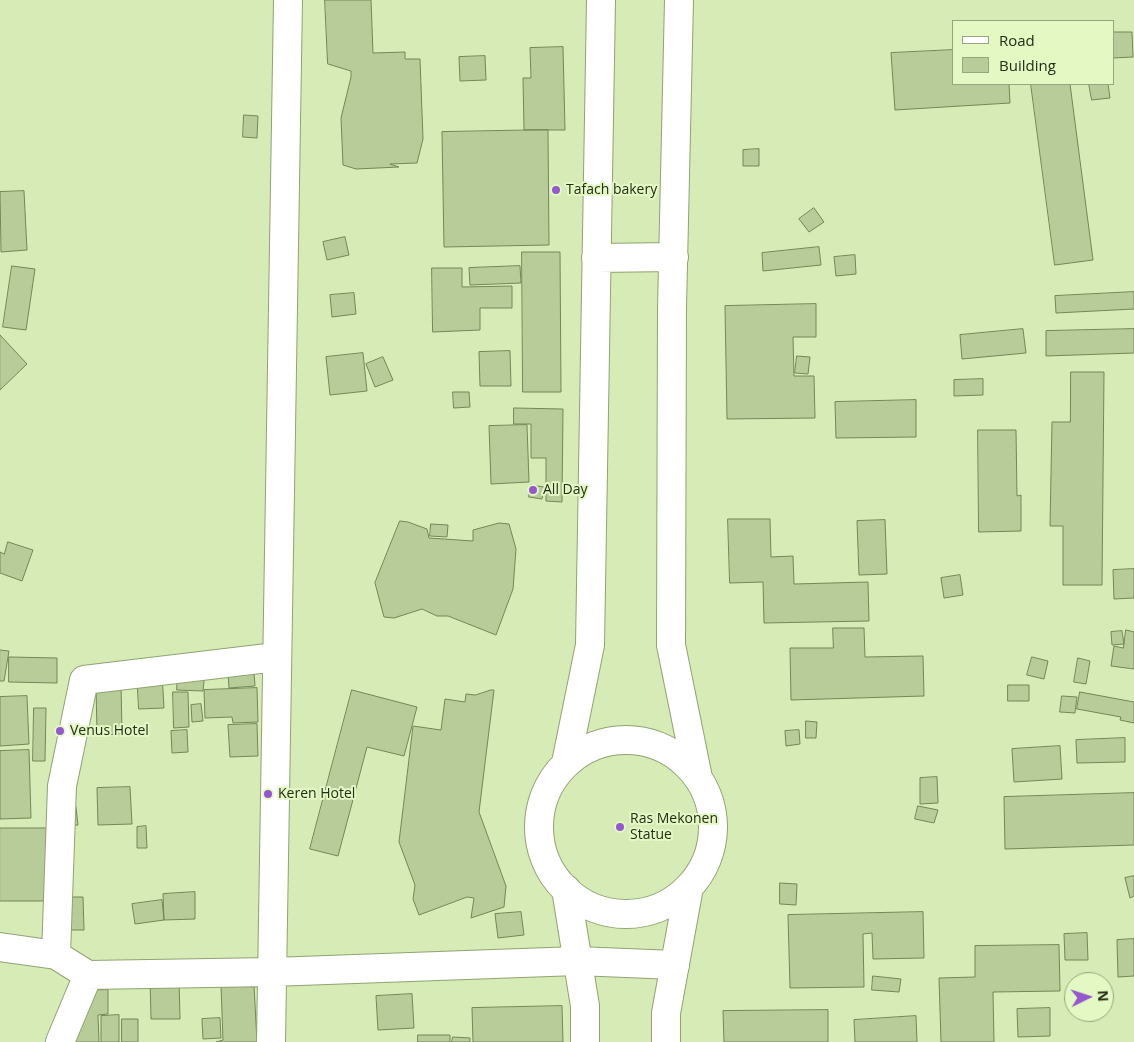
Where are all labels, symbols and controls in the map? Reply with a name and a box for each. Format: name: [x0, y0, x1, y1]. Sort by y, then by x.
legend: [952, 20, 1114, 85]
text: Road: [999, 30, 1035, 50]
text: Building: [999, 55, 1056, 75]
place label: Tafach bakery: [566, 182, 657, 198]
marker: Tafach bakery: [550, 184, 562, 196]
place label: All Day: [543, 482, 588, 498]
marker: All Day: [527, 484, 539, 496]
place label: Venus Hotel: [70, 723, 149, 739]
marker: Venus Hotel: [54, 725, 66, 737]
place label: Keren Hotel: [278, 786, 355, 802]
marker: Keren Hotel: [262, 788, 274, 800]
place label: Ras Mekonen Statue: [630, 811, 718, 844]
marker: Ras Mekonen Statue: [614, 821, 626, 833]
north arrow: [1064, 972, 1114, 1022]
text: N: [1094, 990, 1113, 1002]

